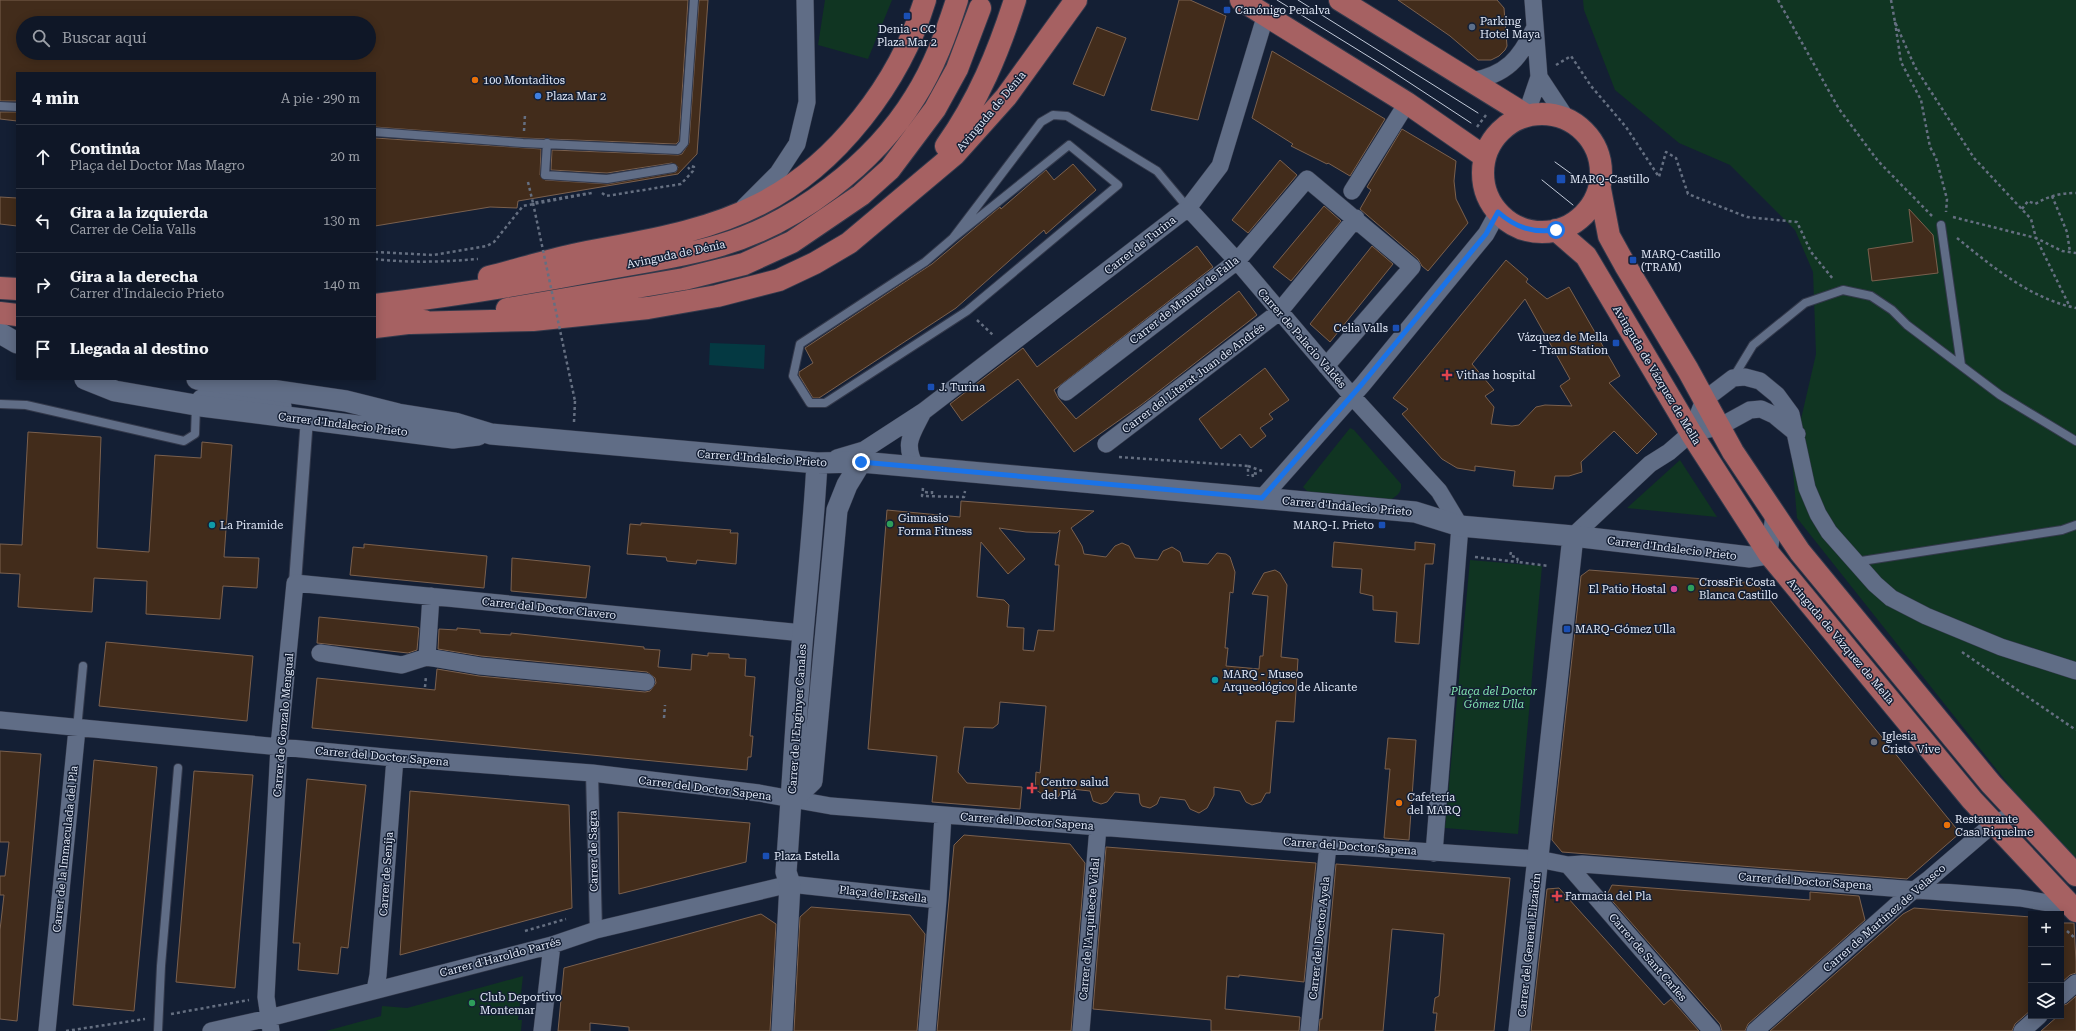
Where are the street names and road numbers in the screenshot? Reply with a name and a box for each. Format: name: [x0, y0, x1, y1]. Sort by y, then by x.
street label: Avinguda de Dénia: [954, 69, 1029, 154]
street label: Carrer de Turina: [1102, 213, 1179, 277]
street label: Avinguda de Dénia: [626, 238, 727, 271]
street label: Carrer de Manuel de Falla: [1127, 254, 1242, 347]
street label: Carrer de Palacio Valdés: [1255, 286, 1348, 391]
street label: Avinguda de Vázquez de Mella: [1610, 303, 1703, 447]
street label: Carrer del Literat Juan de Andrés: [1120, 321, 1267, 436]
street label: Carrer d'Indalecio Prieto: [277, 410, 409, 439]
street label: Carrer d'Indalecio Prieto: [696, 447, 828, 470]
street label: Carrer d'Indalecio Prieto: [1281, 494, 1413, 519]
street label: Carrer d'Indalecio Prieto: [1606, 534, 1738, 563]
street label: Avinguda de Vázquez de Mella: [1784, 576, 1897, 707]
street label: Carrer del Doctor Clavero: [481, 595, 617, 622]
street label: Carrer de l'Enginyer Canales: [786, 644, 809, 794]
street label: Carrer de Gonzalo Mengual: [271, 652, 296, 798]
street label: Carrer del Doctor Sapena: [315, 744, 449, 769]
street label: Carrer de la Immaculada del Pla: [50, 765, 81, 933]
street label: Carrer del Doctor Sapena: [638, 774, 772, 803]
street label: Carrer de Sagra: [586, 810, 601, 892]
street label: Carrer del Doctor Sapena: [960, 810, 1094, 833]
street label: Carrer de Senija: [377, 831, 396, 917]
street label: Carrer del Doctor Sapena: [1283, 835, 1417, 858]
street label: Carrer de l'Arquitecte Vidal: [1077, 857, 1102, 1001]
street label: Carrer de Martínez de Velasco: [1820, 861, 1948, 975]
street label: Carrer del Doctor Sapena: [1738, 870, 1872, 893]
street label: Carrer del General Elizaicín: [1515, 872, 1544, 1018]
street label: Carrer del Doctor Ayela: [1307, 876, 1332, 1000]
street label: Plaça de l'Estella: [838, 883, 927, 906]
street label: Carrer de Sant Carles: [1606, 911, 1689, 1004]
street label: Carrer d'Haroldo Parrés: [438, 935, 562, 980]

